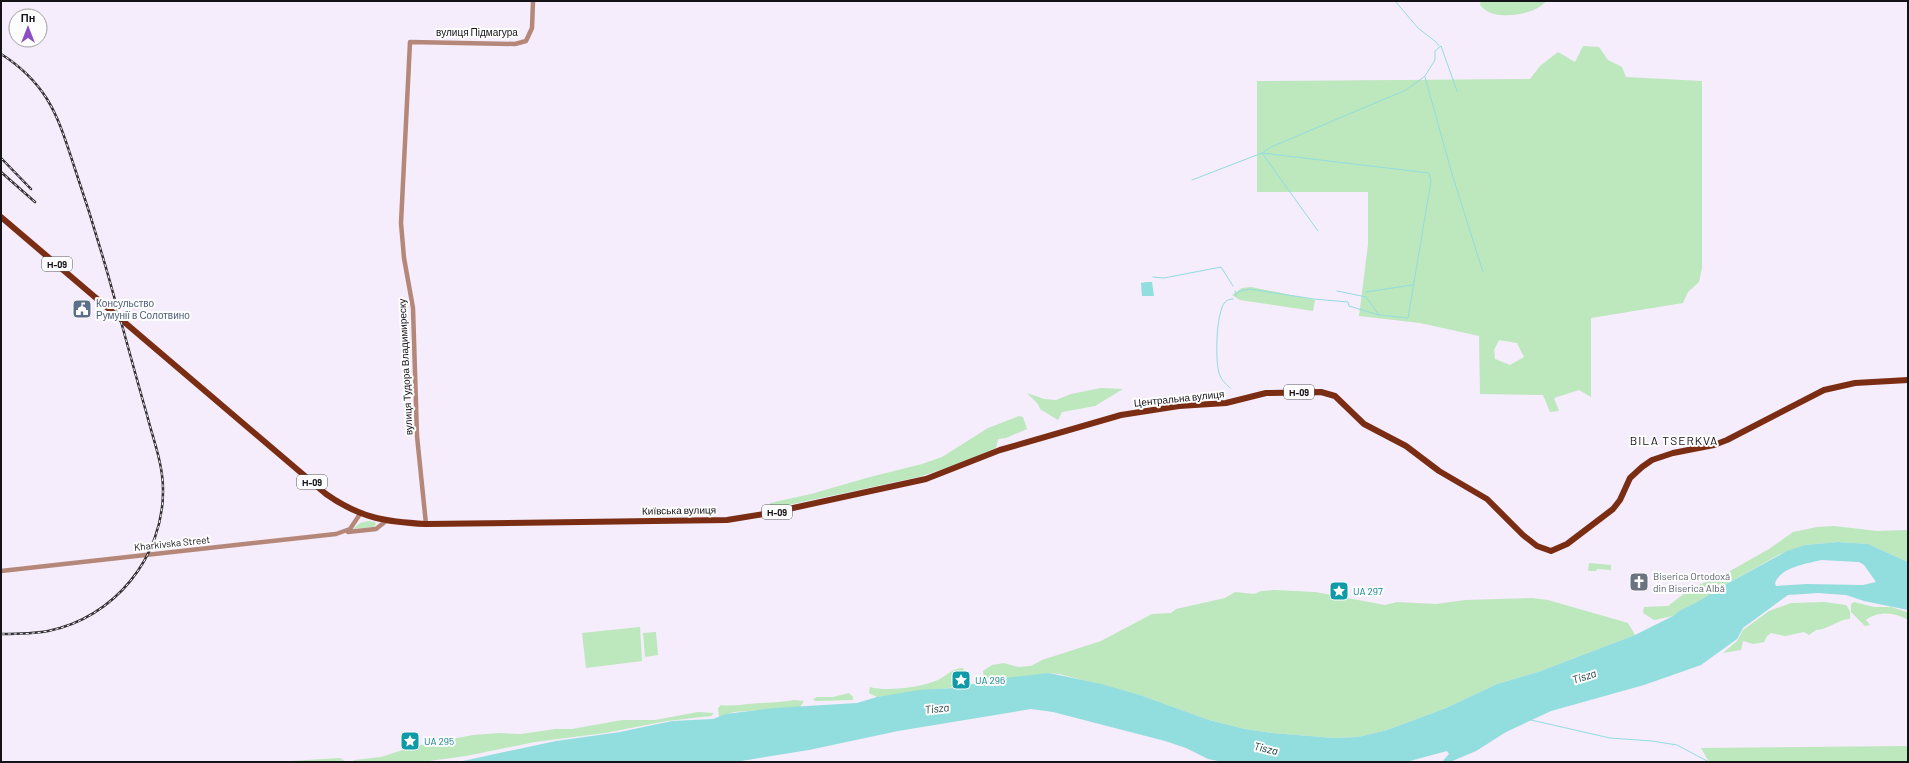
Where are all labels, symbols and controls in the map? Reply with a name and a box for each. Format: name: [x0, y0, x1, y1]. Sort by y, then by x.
north arrow: [8, 8, 48, 48]
text: Пн: [21, 11, 35, 24]
street label: вулиця Підмагура: [436, 26, 518, 38]
road number: Н-09: [42, 257, 72, 271]
place label: Консульство Румунії в Солотвино: [96, 297, 190, 321]
public building icon: Консульство Румунії в Солотвино: [71, 298, 93, 320]
street label: вулиця Тудора Владимиреску: [395, 298, 415, 436]
road number: Н-09: [1284, 385, 1314, 399]
street label: Центральна вулиця: [1133, 387, 1225, 409]
district label: BILA TSERKVA: [1630, 433, 1718, 447]
road number: Н-09: [297, 475, 327, 489]
street label: Київська вулиця: [642, 503, 716, 517]
road number: Н-09: [762, 505, 792, 519]
street label: Kharkivska Street: [133, 533, 211, 553]
place label: Biserica Ortodoxă din Biserica Albă: [1653, 570, 1730, 594]
church icon: Biserica Ortodoxă din Biserica Albă: [1628, 571, 1650, 593]
place icon: UA 297: [1328, 580, 1350, 602]
place label: UA 297: [1353, 585, 1383, 597]
water label: Tisza: [1570, 666, 1598, 686]
place icon: UA 296: [950, 669, 972, 691]
place label: UA 296: [975, 674, 1005, 686]
water label: Tisza: [924, 700, 950, 716]
place icon: UA 295: [399, 730, 421, 752]
place label: UA 295: [424, 735, 454, 747]
water label: Tisza: [1253, 739, 1280, 757]

